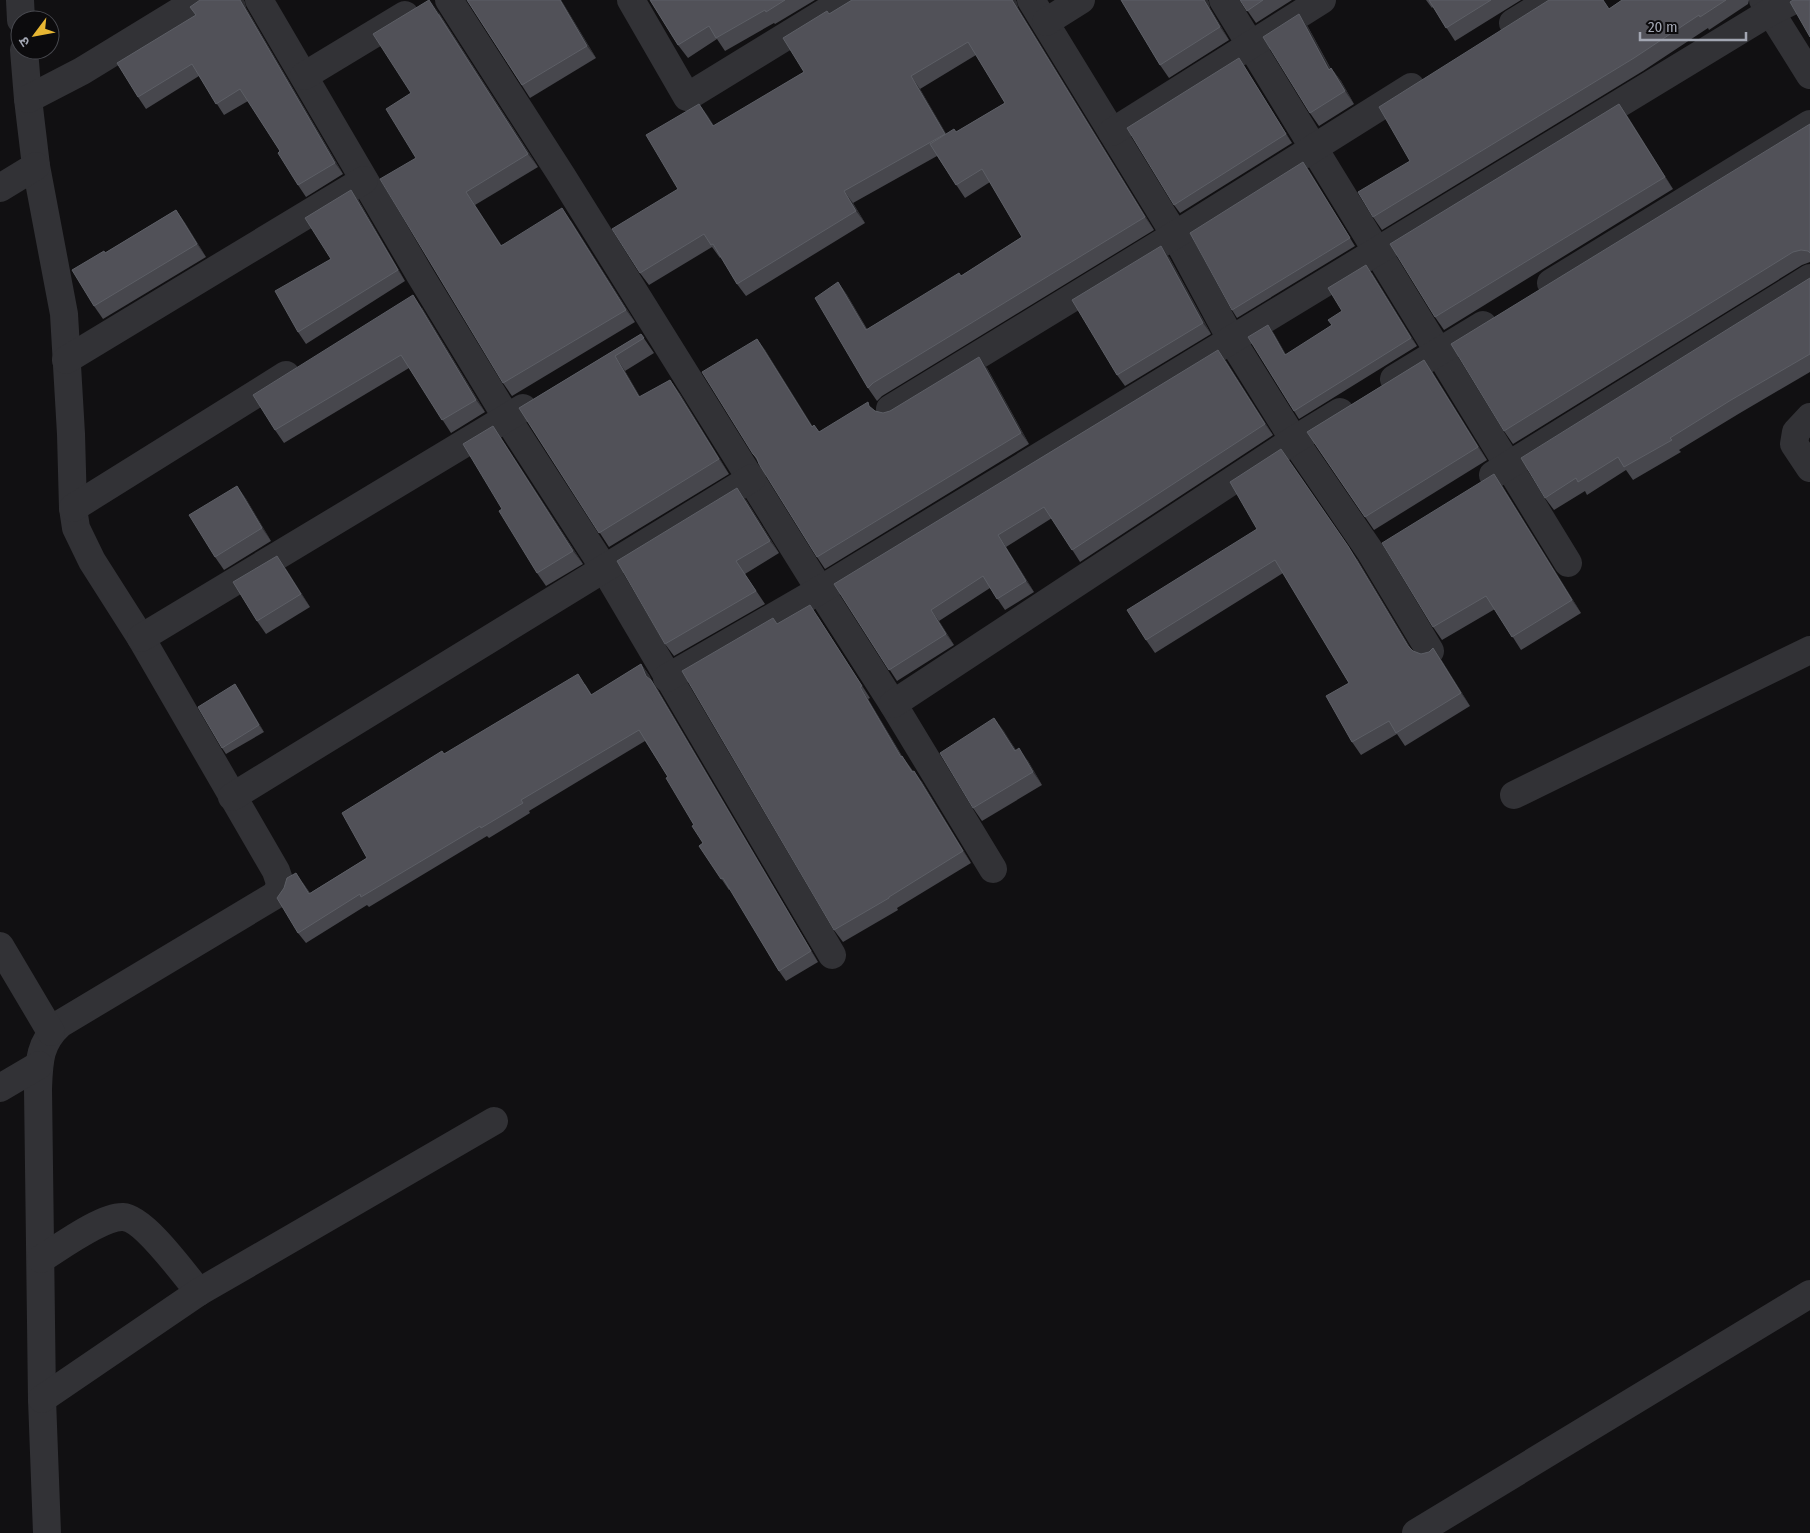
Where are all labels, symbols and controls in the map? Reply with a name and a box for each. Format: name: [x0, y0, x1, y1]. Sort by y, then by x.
north arrow: [10, 10, 60, 60]
scale bar: [1640, 10, 1746, 42]
text: 20 m: [1648, 18, 1678, 36]
text: उ: [15, 33, 34, 50]

